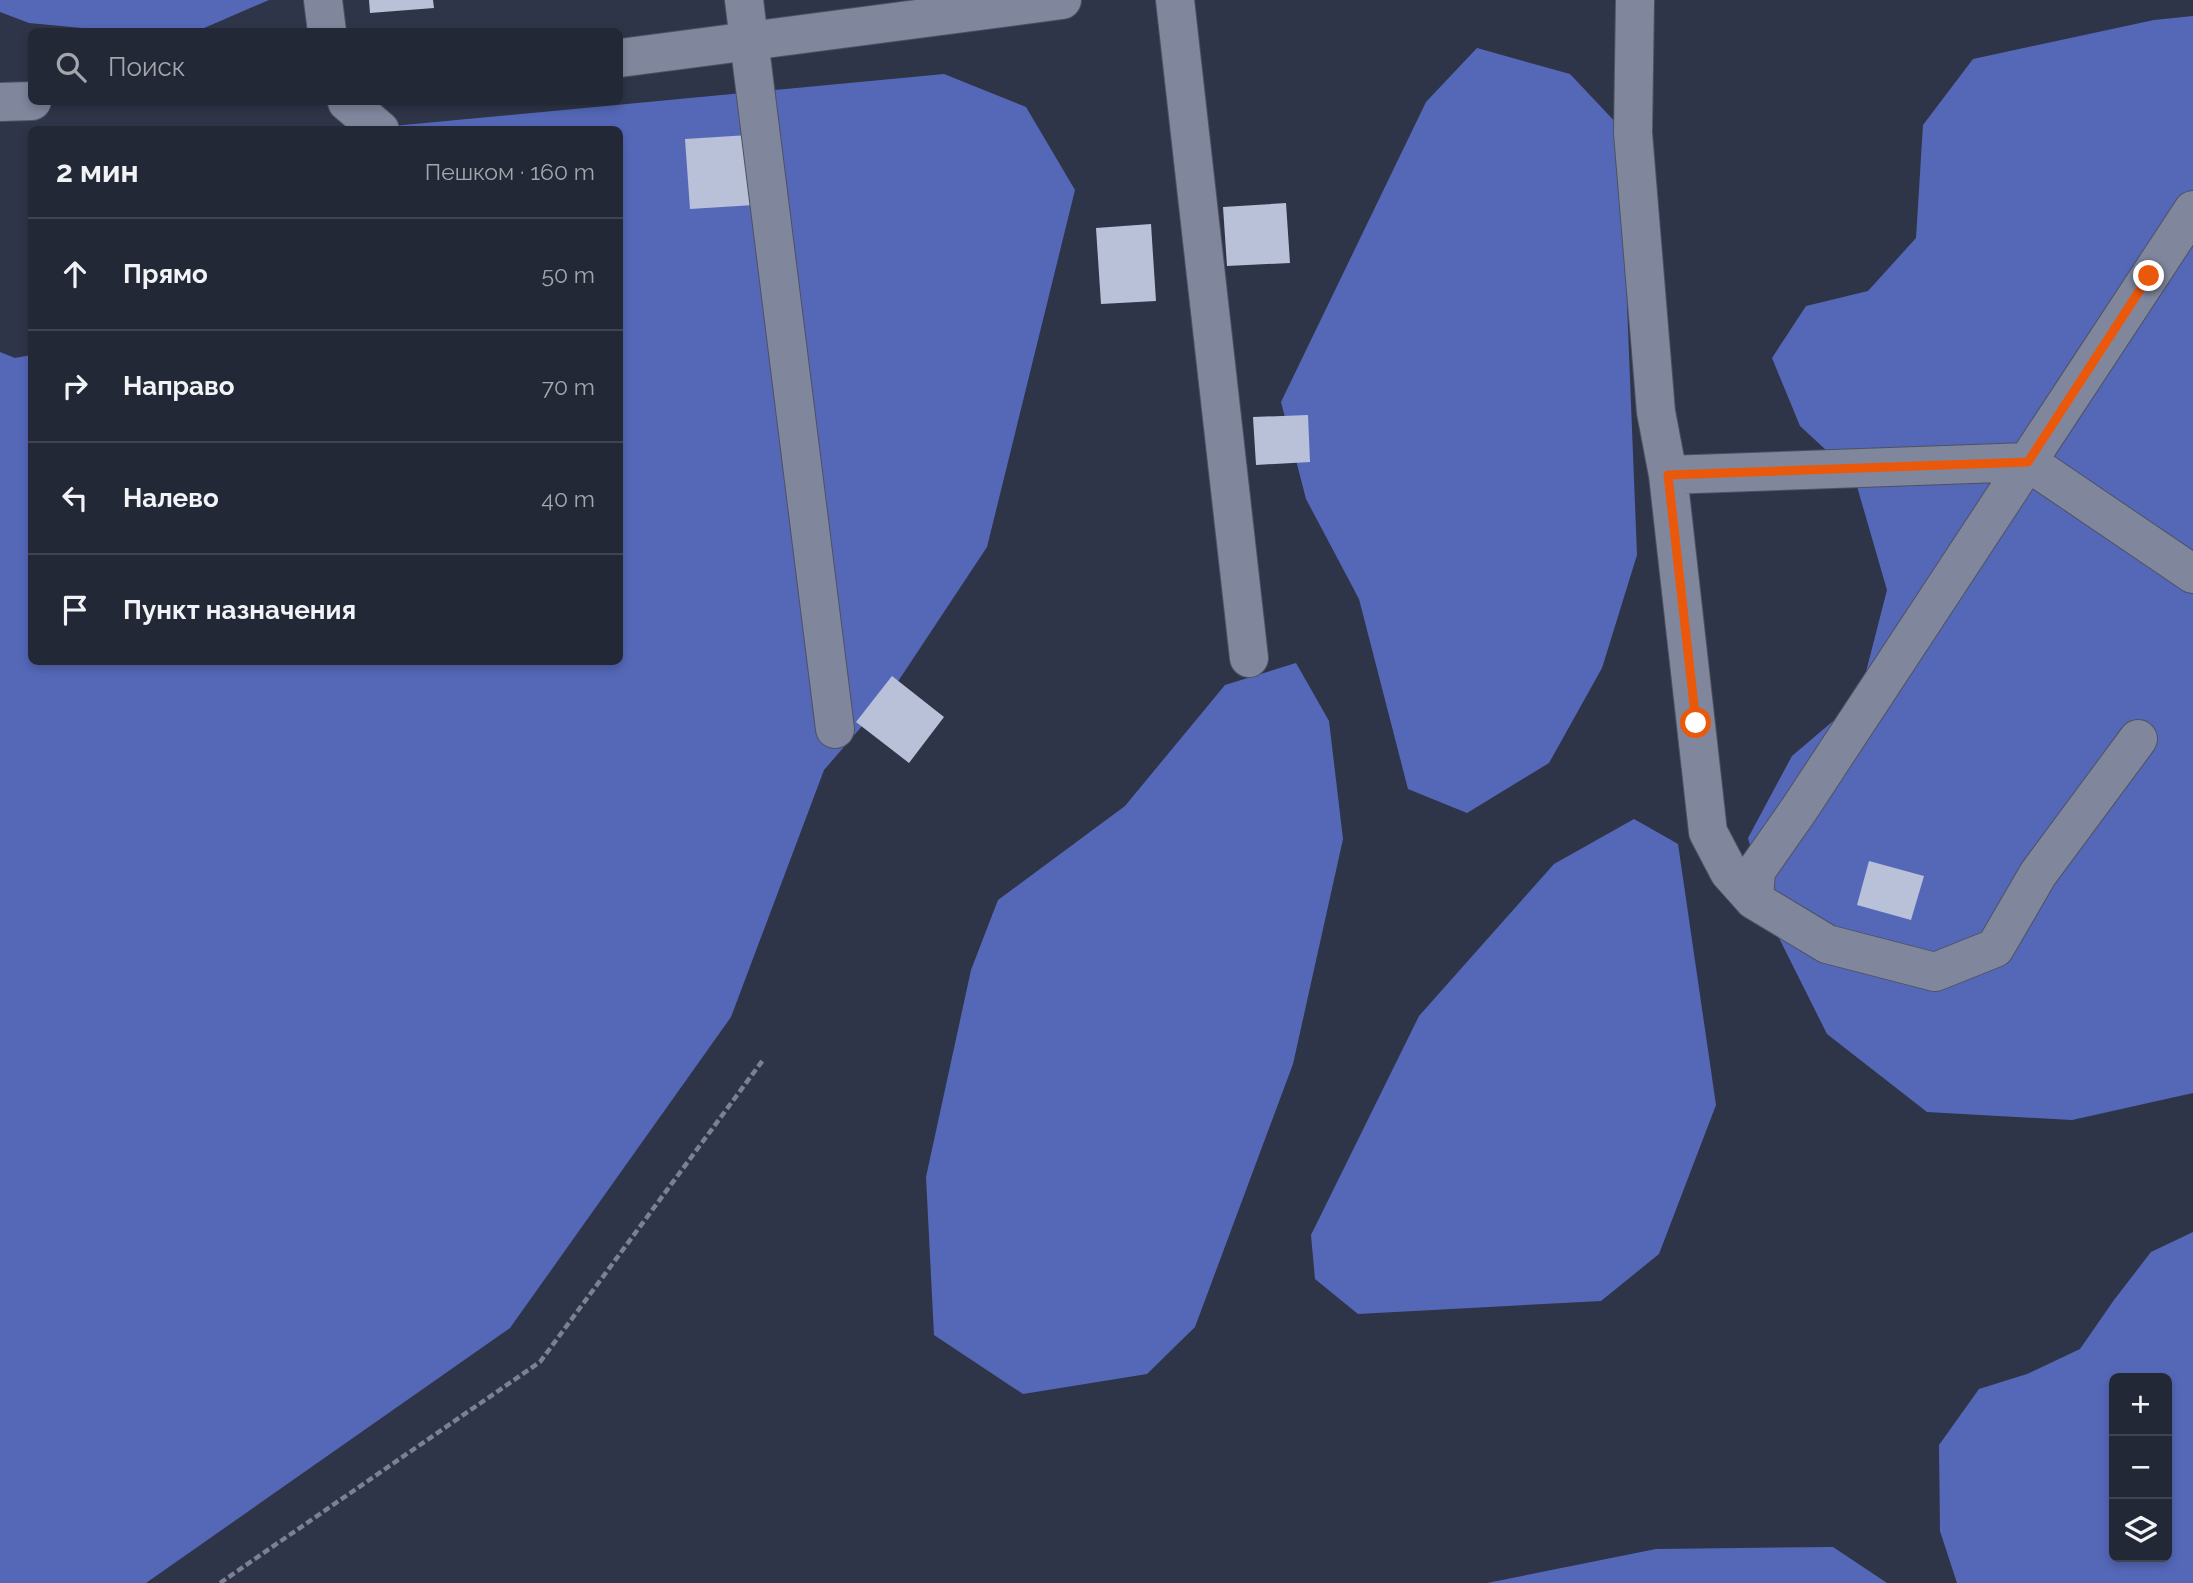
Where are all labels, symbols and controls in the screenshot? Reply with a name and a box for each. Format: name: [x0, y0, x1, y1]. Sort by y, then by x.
search box: [28, 28, 623, 105]
icon: search: [52, 48, 90, 86]
text: Поиск: [108, 52, 185, 82]
text: 2 мин: [56, 154, 139, 189]
text: Пешком · 160 m: [425, 158, 595, 185]
icon: ahead: [56, 255, 94, 293]
text: Прямо: [123, 259, 208, 289]
route end: [2133, 260, 2164, 291]
text: 50 m: [541, 261, 595, 288]
icon: right: [56, 367, 94, 405]
text: Направо: [123, 371, 234, 401]
text: 70 m: [542, 373, 595, 400]
icon: left: [56, 479, 94, 517]
text: Налево: [123, 483, 219, 513]
text: 40 m: [541, 485, 595, 512]
icon: arrive: [56, 591, 94, 629]
text: Пункт назначения: [123, 595, 356, 625]
route start: [1680, 707, 1711, 738]
map controls: [2109, 1373, 2172, 1562]
button: +: [2109, 1373, 2172, 1436]
button: −: [2109, 1436, 2172, 1499]
button: layers: [2109, 1499, 2172, 1562]

